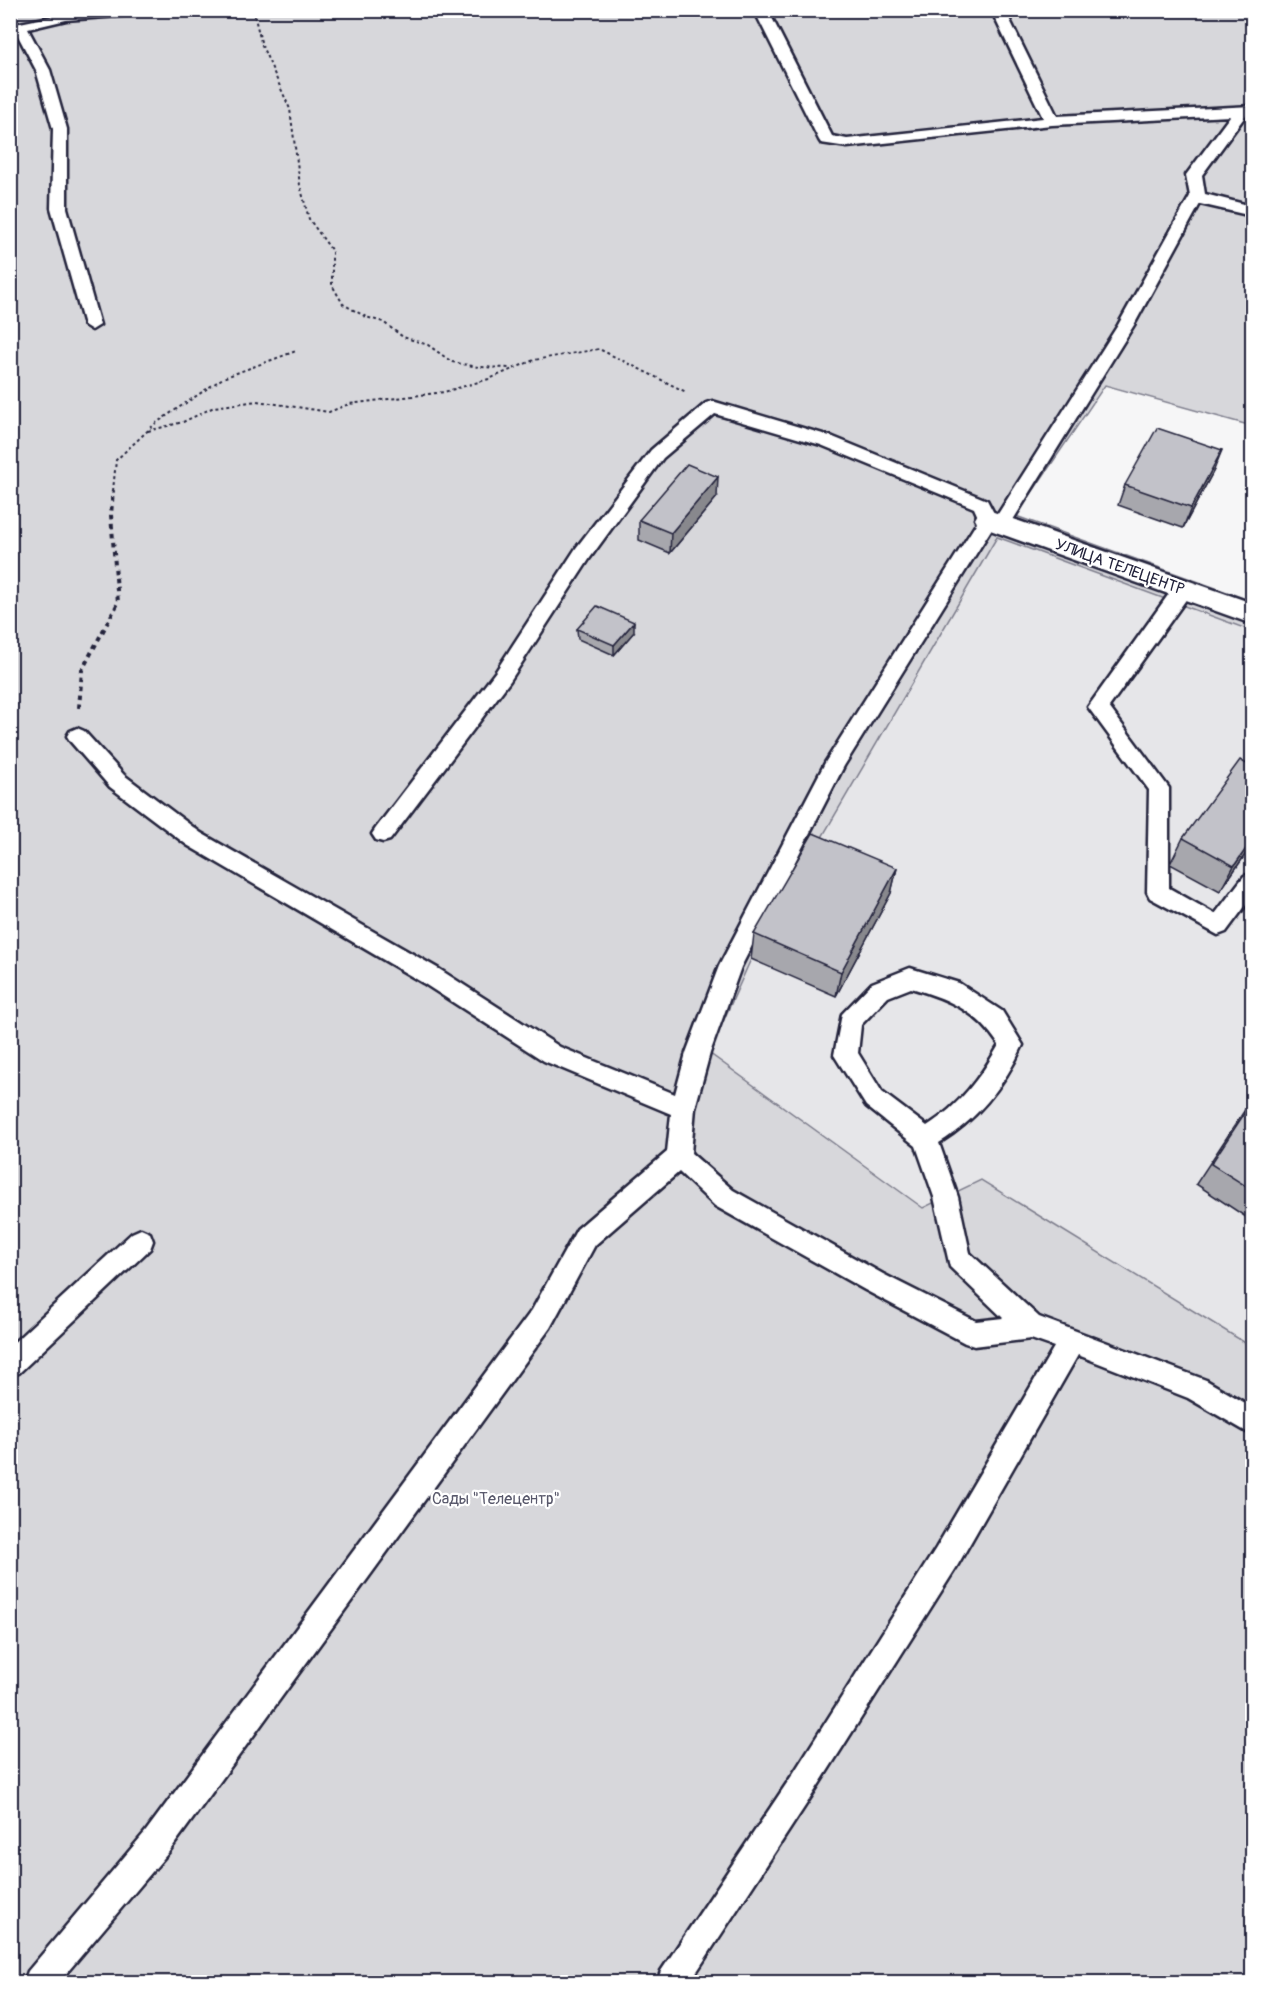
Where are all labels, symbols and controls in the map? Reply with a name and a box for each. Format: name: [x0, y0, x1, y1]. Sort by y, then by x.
street label: УЛИЦА ТЕЛЕЦЕНТР: [1052, 534, 1187, 600]
park label: Сады "Телецентр": [432, 1489, 560, 1509]

